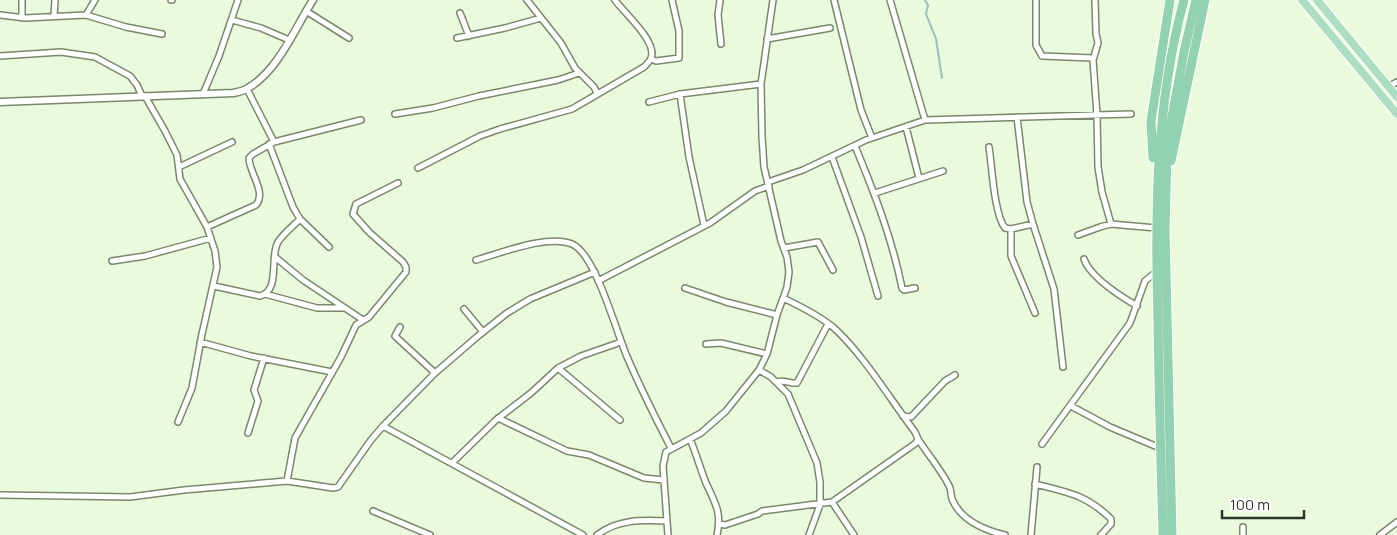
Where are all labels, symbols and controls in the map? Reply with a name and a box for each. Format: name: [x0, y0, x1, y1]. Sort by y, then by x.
scale bar: [1222, 488, 1304, 520]
text: 100 m: [1230, 494, 1270, 515]

